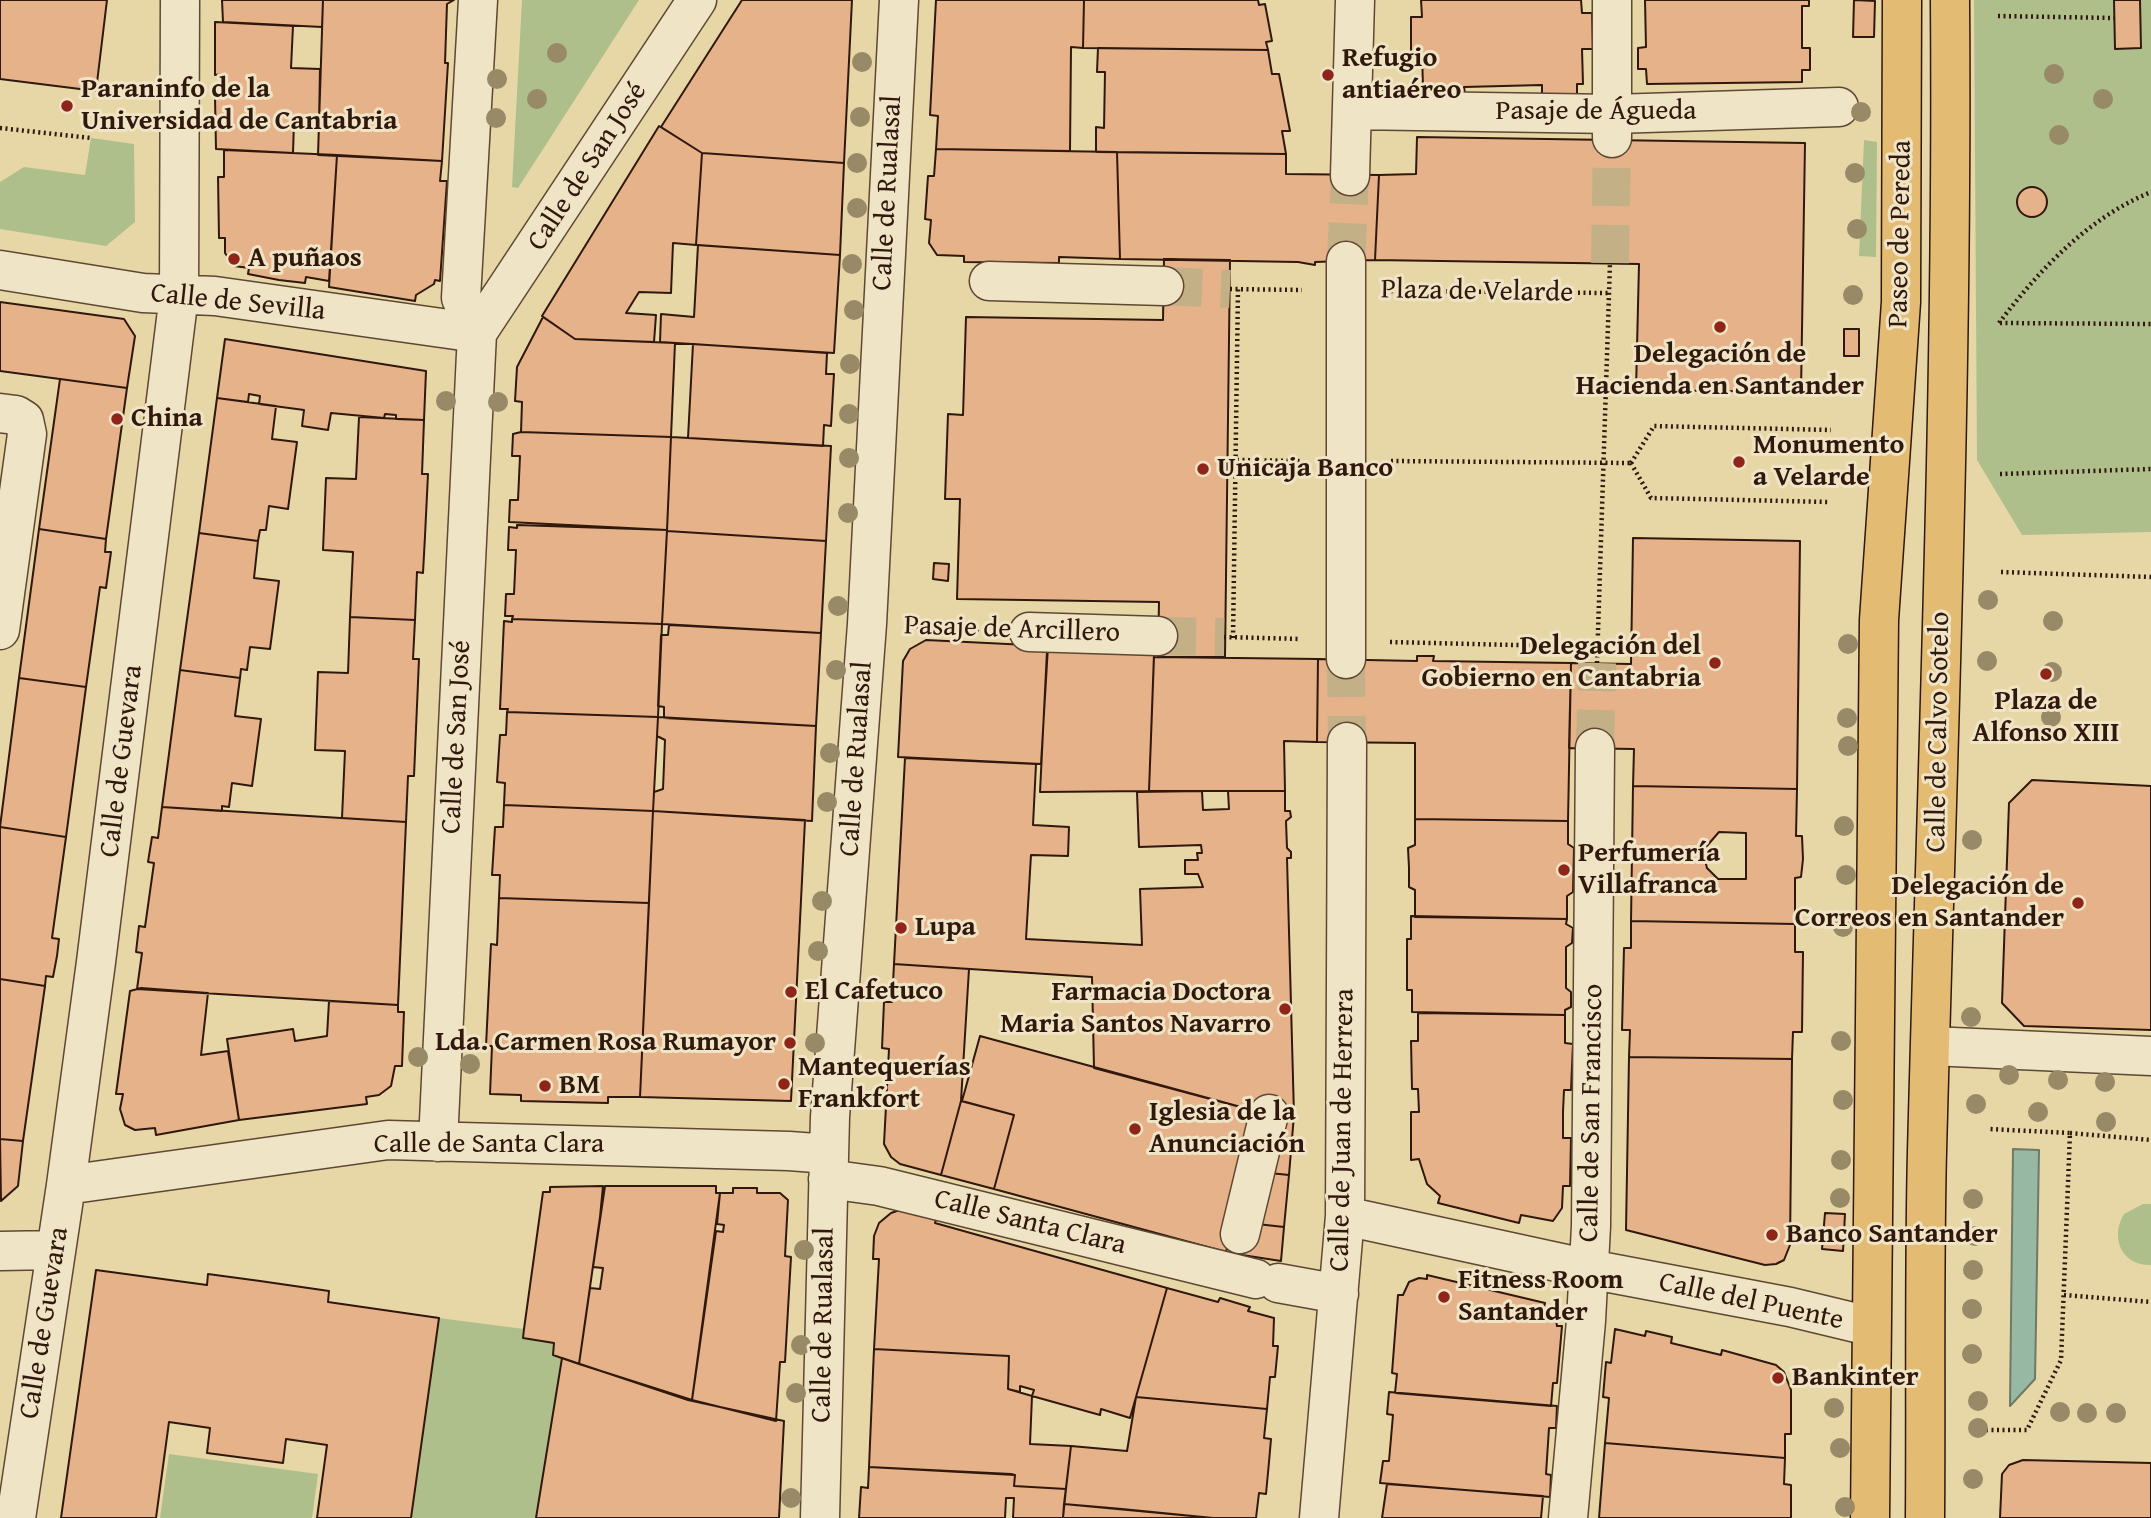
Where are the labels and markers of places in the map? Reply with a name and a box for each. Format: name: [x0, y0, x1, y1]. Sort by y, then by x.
place label: Refugio antiaéreo: [1342, 42, 1461, 108]
marker: Refugio antiaéreo: [1320, 67, 1336, 83]
place label: Paraninfo de la Universidad de Cantabria: [81, 73, 398, 139]
marker: Paraninfo de la Universidad de Cantabria: [59, 98, 75, 114]
place label: A puñaos: [248, 242, 362, 276]
marker: A puñaos: [226, 251, 242, 267]
marker: Delegación de Hacienda en Santander: [1712, 319, 1728, 335]
place label: Delegación de Hacienda en Santander: [1576, 338, 1864, 404]
place label: China: [131, 402, 203, 436]
marker: China: [109, 411, 125, 427]
place label: Monumento a Velarde: [1753, 429, 1904, 495]
place label: Unicaja Banco: [1217, 452, 1393, 486]
marker: Monumento a Velarde: [1731, 454, 1747, 470]
marker: Unicaja Banco: [1195, 461, 1211, 477]
place label: Delegación del Gobierno en Cantabria: [1422, 630, 1701, 696]
marker: Delegación del Gobierno en Cantabria: [1707, 655, 1723, 671]
marker: Plaza de Alfonso XIII: [2038, 666, 2054, 682]
place label: Plaza de Alfonso XIII: [1973, 685, 2119, 751]
place label: Perfumería Villafranca: [1578, 837, 1720, 903]
marker: Perfumería Villafranca: [1556, 862, 1572, 878]
place label: Delegación de Correos en Santander: [1795, 870, 2064, 936]
marker: Delegación de Correos en Santander: [2070, 895, 2086, 911]
place label: Lupa: [915, 911, 976, 945]
marker: Lupa: [893, 920, 909, 936]
place label: El Cafetuco: [805, 975, 943, 1009]
place label: Farmacia Doctora Maria Santos Navarro: [1000, 976, 1271, 1042]
marker: El Cafetuco: [783, 984, 799, 1000]
marker: Farmacia Doctora Maria Santos Navarro: [1277, 1001, 1293, 1017]
place label: Lda. Carmen Rosa Rumayor: [435, 1026, 776, 1060]
marker: Lda. Carmen Rosa Rumayor: [782, 1035, 798, 1051]
place label: Mantequerías Frankfort: [798, 1051, 971, 1117]
place label: BM: [559, 1069, 600, 1103]
marker: Mantequerías Frankfort: [776, 1076, 792, 1092]
marker: BM: [537, 1078, 553, 1094]
place label: Iglesia de la Anunciación: [1149, 1096, 1305, 1162]
marker: Iglesia de la Anunciación: [1127, 1121, 1143, 1137]
place label: Banco Santander: [1786, 1218, 1998, 1252]
marker: Banco Santander: [1764, 1227, 1780, 1243]
place label: Fitness Room Santander: [1458, 1264, 1623, 1330]
marker: Fitness Room Santander: [1436, 1289, 1452, 1305]
place label: Bankinter: [1792, 1361, 1919, 1395]
marker: Bankinter: [1770, 1370, 1786, 1386]

